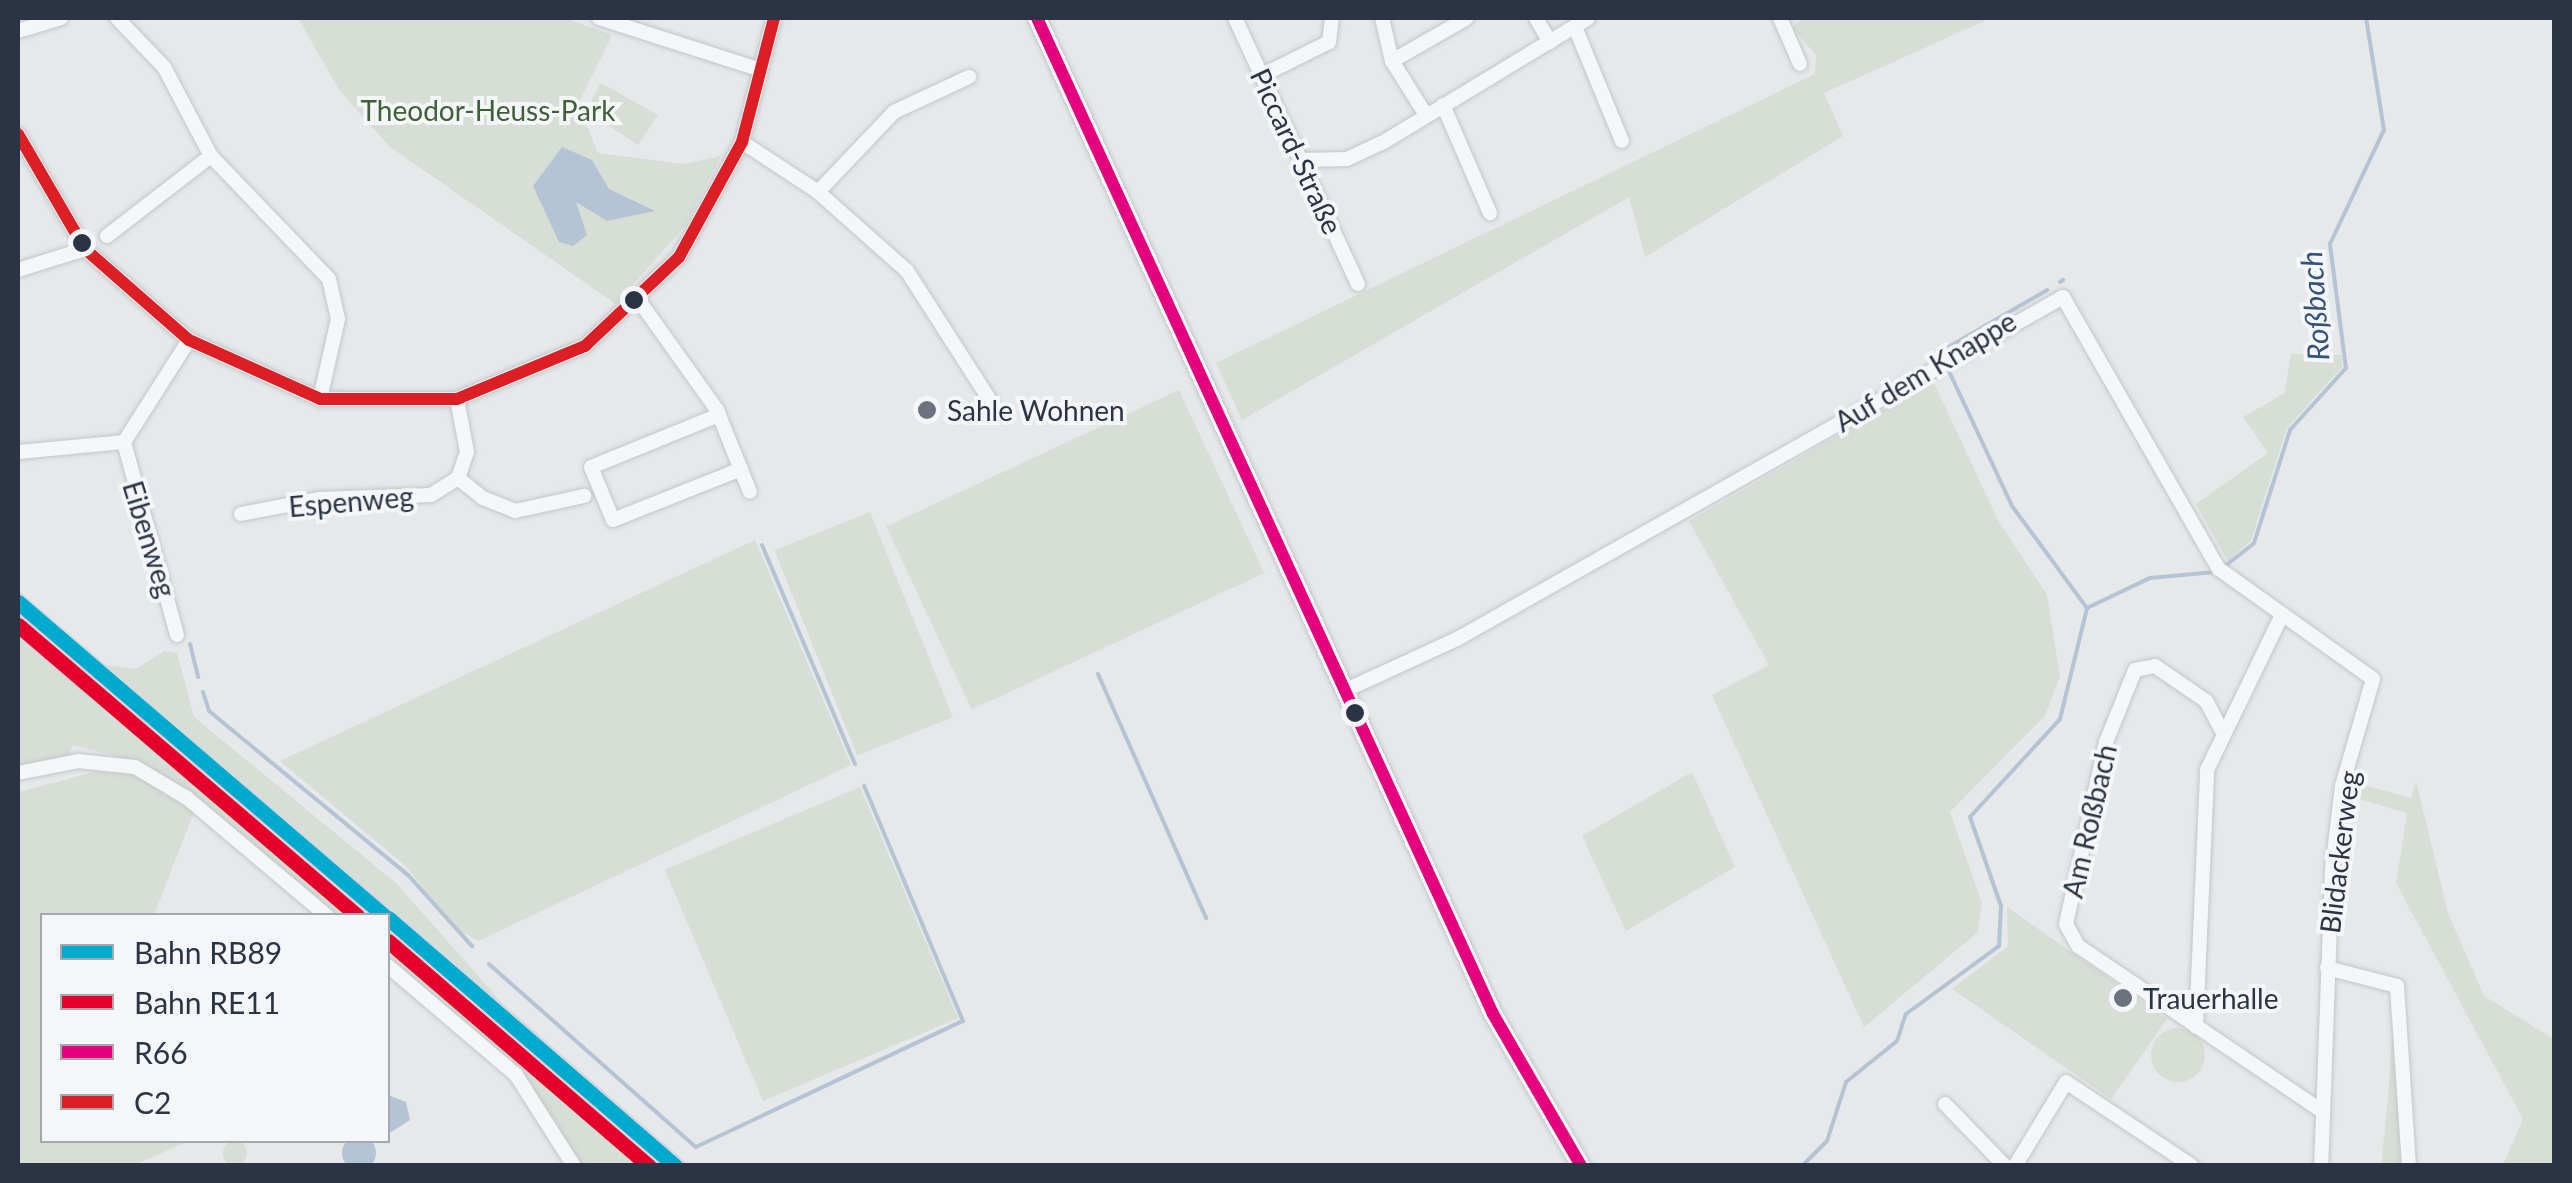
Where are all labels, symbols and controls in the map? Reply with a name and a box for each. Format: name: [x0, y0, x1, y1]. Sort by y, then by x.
street label: Piccard-Straße: [1244, 63, 1350, 239]
park label: Theodor-Heuss-Park: [361, 93, 615, 127]
unlabelled marker: [72, 233, 92, 253]
water label: Roßbach: [2292, 250, 2336, 362]
unlabelled marker: [624, 290, 644, 310]
street label: Auf dem Knappe: [1828, 304, 2022, 438]
place label: Sahle Wohnen: [947, 393, 1125, 427]
marker: Sahle Wohnen: [916, 399, 938, 421]
street label: Eibenweg: [116, 477, 184, 601]
street label: Espenweg: [287, 479, 415, 523]
unlabelled marker: [1345, 703, 1365, 723]
street label: Am Roßbach: [2055, 741, 2123, 901]
street label: Blidackerweg: [2312, 769, 2366, 935]
legend: [40, 913, 390, 1143]
text: Bahn RB89: [134, 934, 282, 970]
place label: Trauerhalle: [2143, 981, 2278, 1015]
text: Bahn RE11: [134, 984, 280, 1020]
marker: Trauerhalle: [2112, 987, 2134, 1009]
text: R66: [134, 1034, 188, 1070]
text: C2: [134, 1084, 171, 1120]

